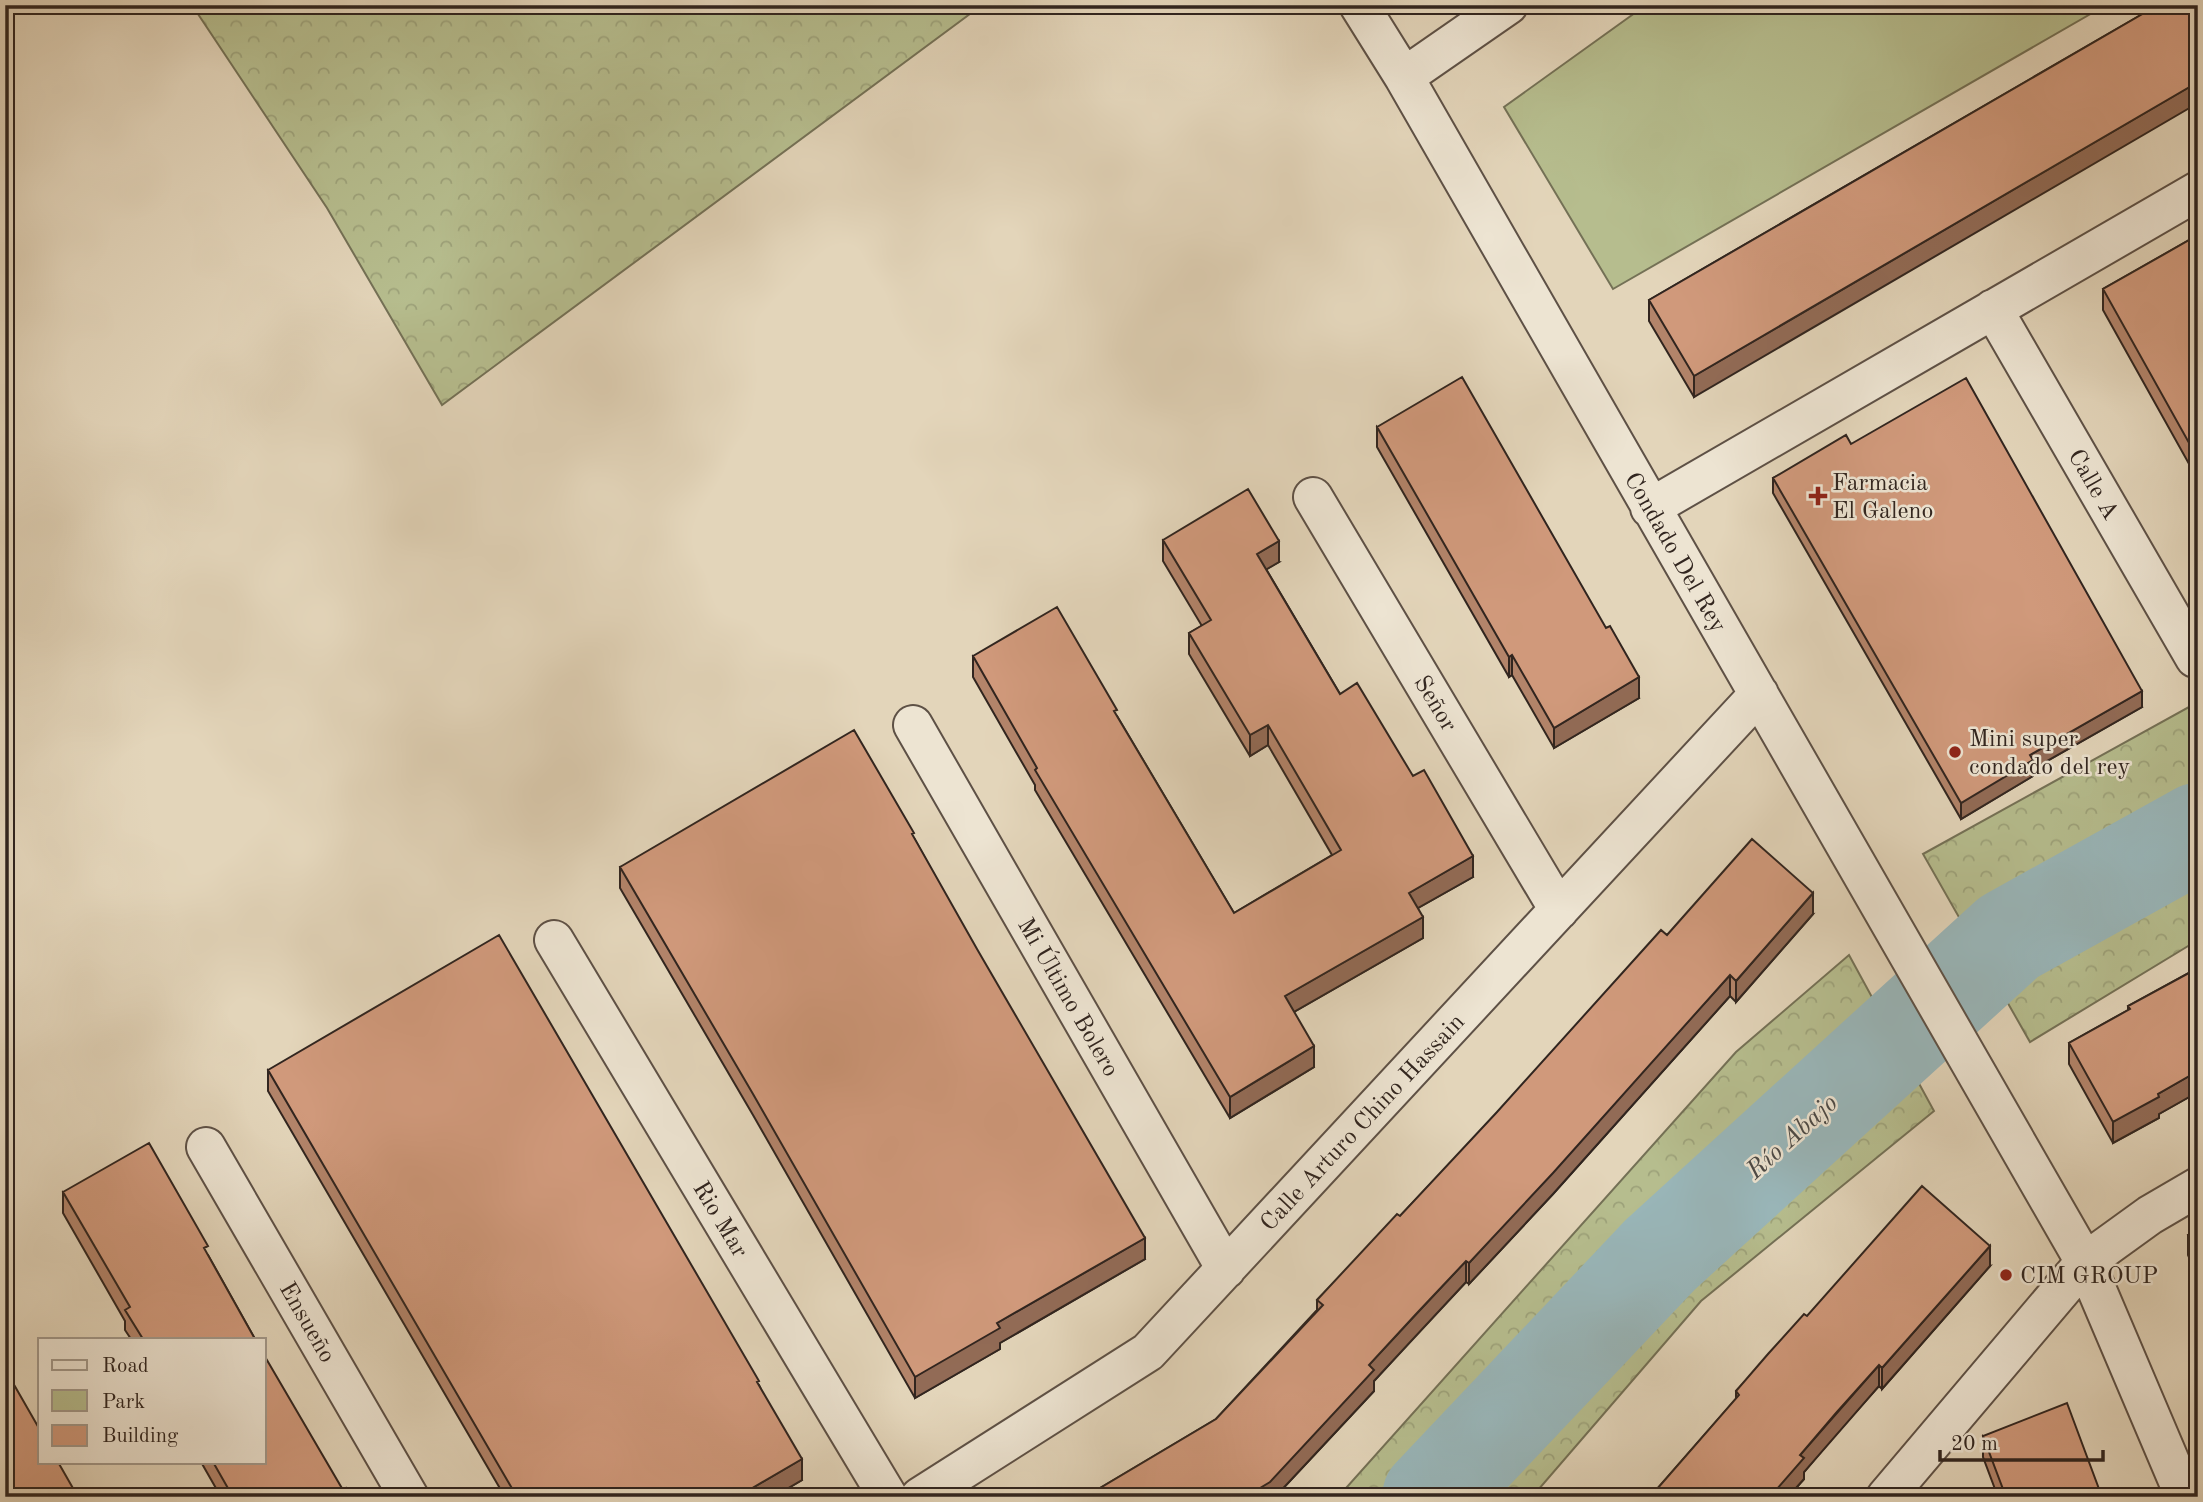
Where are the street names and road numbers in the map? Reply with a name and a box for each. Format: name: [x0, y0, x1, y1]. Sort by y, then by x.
street label: Calle A: [2063, 446, 2122, 524]
street label: Condado Del Rey: [1619, 469, 1730, 637]
street label: Señor: [1408, 672, 1460, 736]
street label: Mi Último Bolero: [1012, 912, 1127, 1081]
street label: Calle Arturo Chino Hassain: [1257, 1010, 1470, 1236]
street label: Rio Mar: [687, 1178, 751, 1262]
street label: Ensueño: [274, 1279, 339, 1367]

